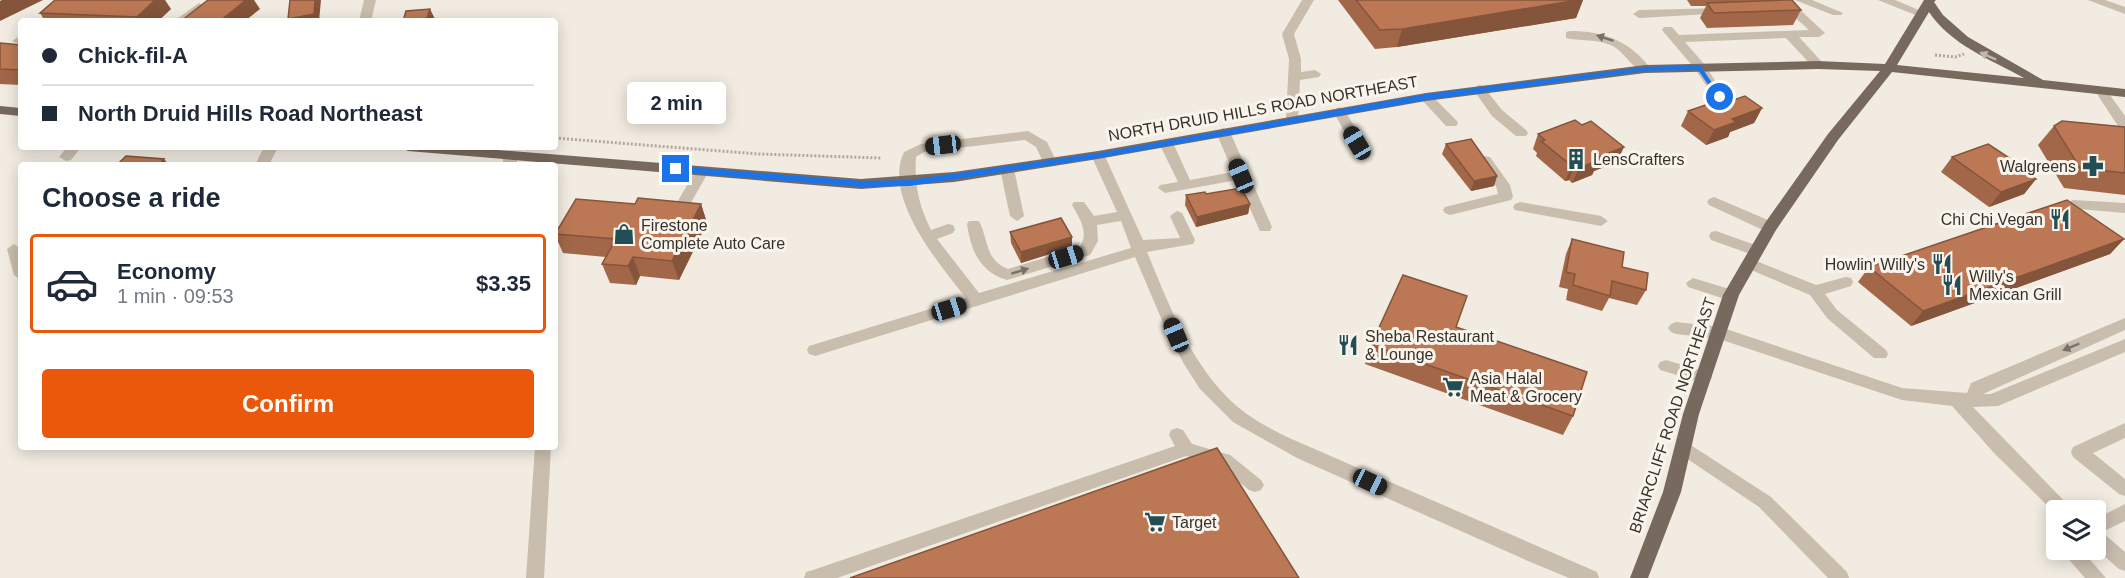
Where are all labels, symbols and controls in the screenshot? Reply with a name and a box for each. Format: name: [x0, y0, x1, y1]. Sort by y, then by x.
one-way arrow: [1596, 33, 1614, 43]
text: Chick-fil-A: [78, 43, 188, 68]
one-way arrow: [1980, 51, 1997, 60]
street label: NORTH DRUID HILLS ROAD NORTHEAST: [1107, 73, 1419, 144]
callout: 2 min: [626, 82, 726, 124]
route start: [1706, 83, 1733, 110]
text: 2 min: [650, 92, 703, 114]
text: North Druid Hills Road Northeast: [78, 101, 423, 126]
car: [1340, 123, 1374, 163]
car: [924, 134, 962, 156]
building icon: LensCrafters: [1564, 147, 1588, 171]
place label: LensCrafters: [1593, 151, 1685, 168]
pharmacy icon: Walgreens: [2081, 154, 2105, 178]
route end: [662, 155, 689, 182]
car: [1226, 156, 1256, 196]
place label: Walgreens: [2000, 158, 2076, 175]
text: Choose a ride: [42, 183, 221, 213]
restaurant icon: Chi Chi Vegan: [2048, 207, 2072, 231]
place label: Chi Chi Vegan: [1941, 211, 2043, 228]
place label: Firestone Complete Auto Care: [641, 217, 785, 252]
shop icon: Firestone Complete Auto Care: [612, 222, 636, 246]
car: [1046, 243, 1086, 271]
restaurant icon: Howlin' Willy's: [1930, 252, 1954, 276]
place label: Howlin' Willy's: [1825, 256, 1925, 273]
icon: car: [45, 257, 99, 311]
text: Economy: [117, 259, 216, 284]
one-way arrow: [1011, 266, 1029, 275]
place label: Willy's Mexican Grill: [1969, 268, 2061, 303]
text: $3.35: [476, 271, 531, 296]
restaurant icon: Willy's Mexican Grill: [1940, 273, 1964, 297]
text: 1 min · 09:53: [117, 285, 234, 307]
car: [929, 295, 969, 323]
street label: BRIARCLIFF ROAD NORTHEAST: [1626, 295, 1719, 535]
car: [1161, 315, 1191, 355]
place label: Sheba Restaurant & Lounge: [1365, 328, 1495, 363]
restaurant icon: Sheba Restaurant & Lounge: [1336, 333, 1360, 357]
one-way arrow: [2062, 342, 2080, 352]
button: Confirm: [42, 369, 534, 438]
place label: Asia Halal Meat & Grocery: [1470, 370, 1582, 405]
supermarket icon: Asia Halal Meat & Grocery: [1441, 375, 1465, 399]
car: [1350, 466, 1390, 498]
map controls: [2046, 500, 2106, 560]
button: layers: [2046, 500, 2106, 560]
supermarket icon: Target: [1143, 510, 1167, 534]
place label: Target: [1172, 514, 1217, 531]

